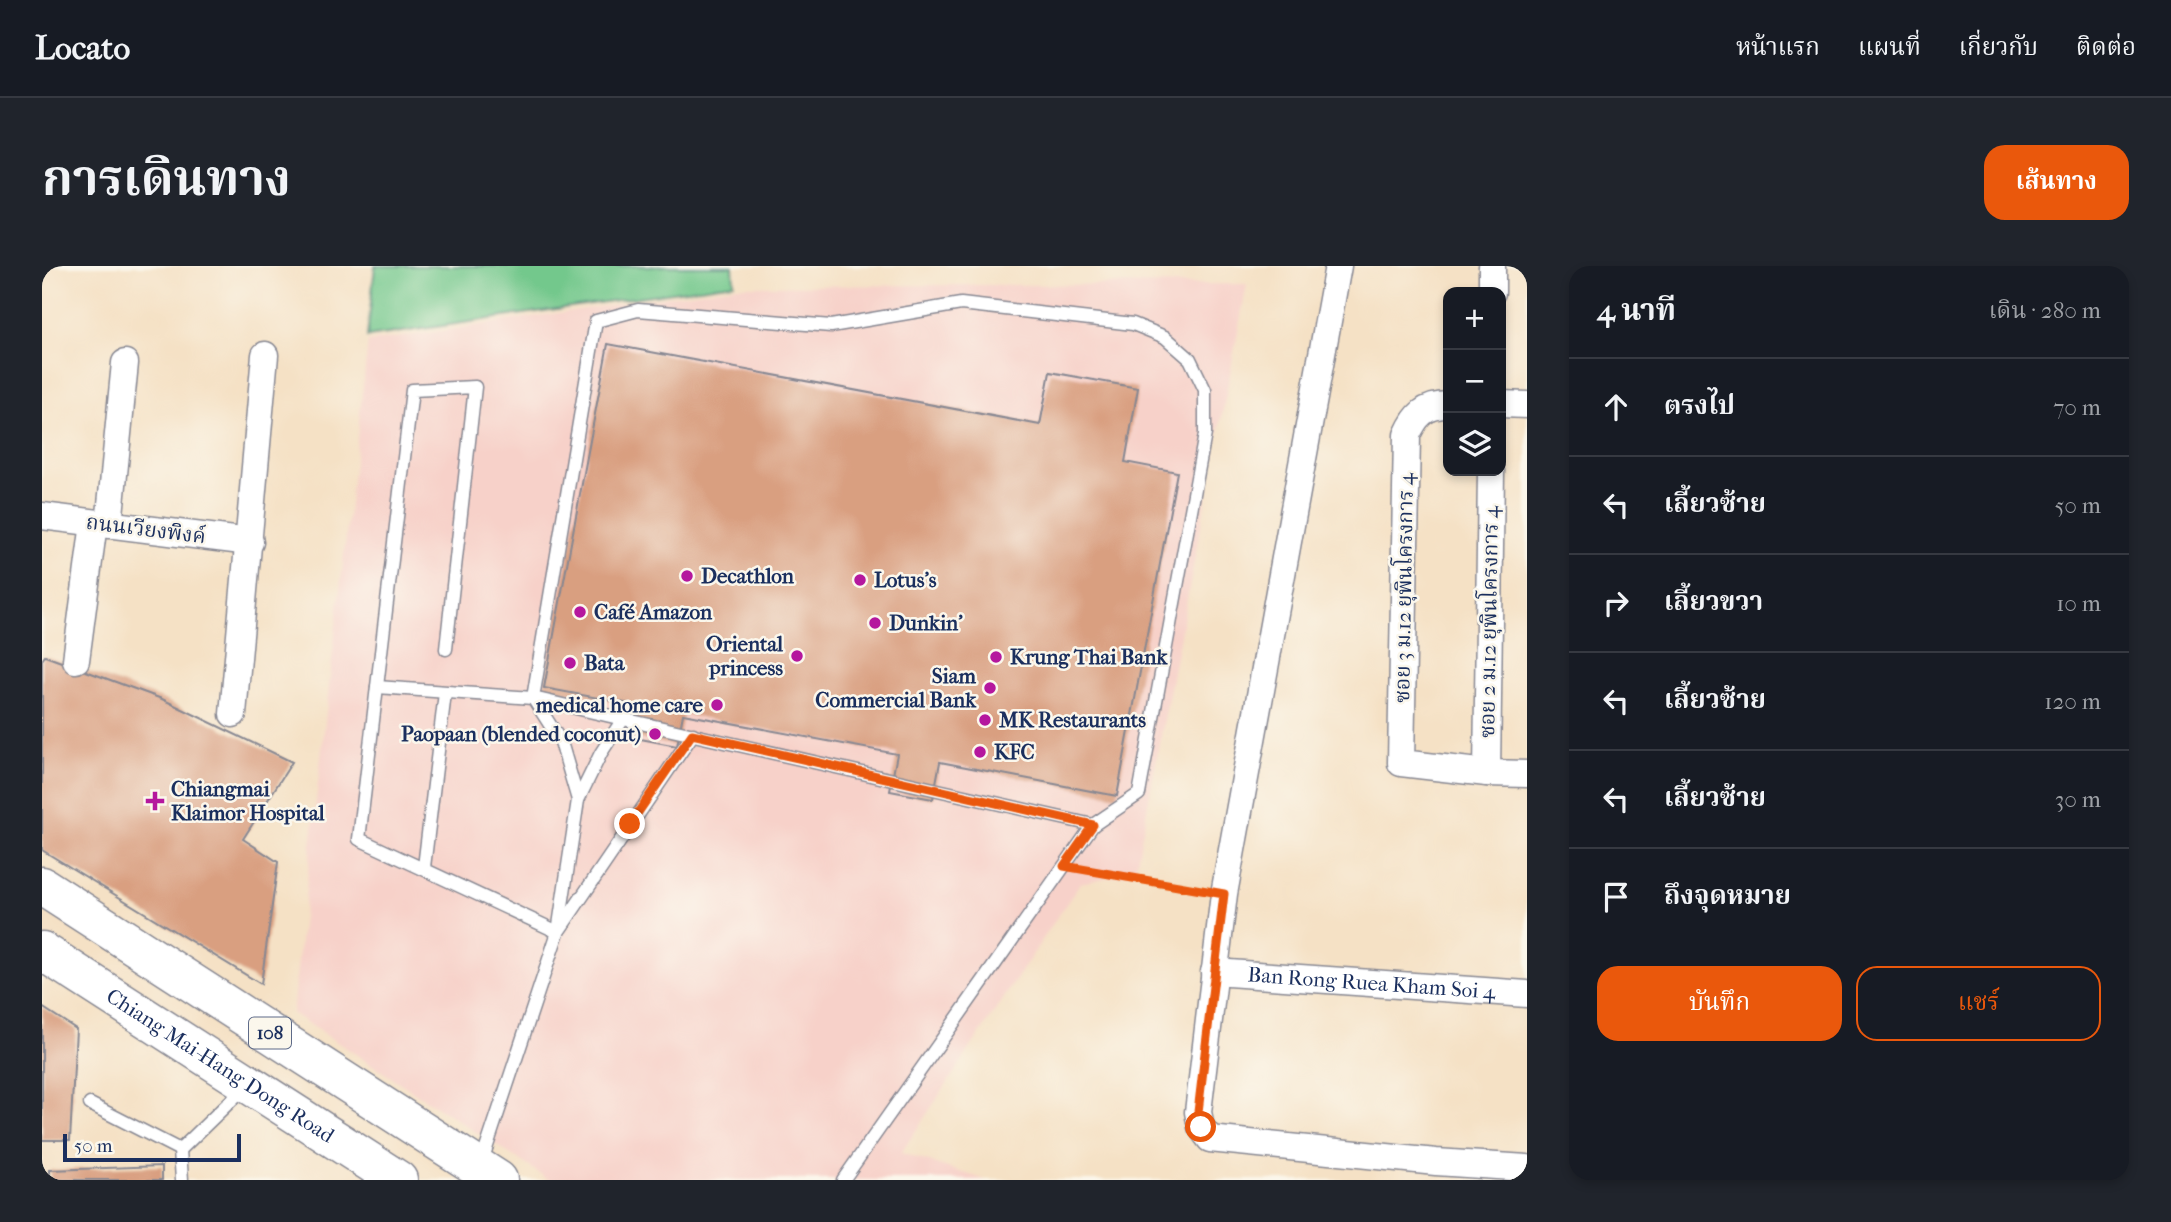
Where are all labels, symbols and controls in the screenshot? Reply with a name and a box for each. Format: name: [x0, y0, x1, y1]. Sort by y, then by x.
text: Locato: [35, 29, 130, 68]
text: หน้าแรก: [1736, 33, 1820, 61]
text: แผนที่: [1858, 33, 1921, 61]
text: เกี่ยวกับ: [1959, 33, 2038, 61]
text: ติดต่อ: [2076, 33, 2136, 61]
button: เส้นทาง: [1984, 145, 2129, 220]
text: การเดินทาง: [42, 150, 291, 208]
map controls: [1443, 287, 1506, 476]
button: +: [1443, 287, 1506, 350]
text: 4 นาที: [1597, 293, 1676, 328]
text: เดิน · 280 m: [1989, 297, 2101, 324]
button: −: [1443, 350, 1506, 413]
icon: ahead: [1597, 388, 1635, 426]
text: ตรงไป: [1664, 390, 1735, 421]
text: 70 m: [2053, 394, 2101, 421]
button: layers: [1443, 413, 1506, 476]
street label: ซอย 3 ม.12 ยุพินโครงการ 4: [1387, 472, 1420, 703]
icon: left: [1597, 486, 1635, 524]
text: เลี้ยวซ้าย: [1664, 488, 1766, 519]
text: 50 m: [2054, 492, 2101, 519]
street label: ซอย 2 ม.12 ยุพินโครงการ 4: [1472, 505, 1505, 738]
street label: ถนนเวียงพิงค์: [85, 509, 207, 548]
place label: Decathlon: [701, 564, 795, 588]
marker: Decathlon: [679, 568, 695, 584]
place label: Lotus's: [874, 568, 937, 592]
marker: Lotus's: [852, 572, 868, 588]
icon: right: [1597, 584, 1635, 622]
text: เลี้ยวขวา: [1664, 586, 1763, 617]
text: 10 m: [2056, 590, 2101, 617]
place label: Café Amazon: [594, 600, 713, 624]
marker: Café Amazon: [572, 604, 588, 620]
place label: Dunkin': [889, 611, 963, 635]
marker: Dunkin': [867, 615, 883, 631]
place label: Oriental princess: [706, 632, 783, 680]
place label: Krung Thai Bank: [1010, 645, 1168, 669]
marker: Oriental princess: [789, 648, 805, 664]
marker: Krung Thai Bank: [988, 649, 1004, 665]
place label: Bata: [584, 651, 626, 675]
marker: Bata: [562, 655, 578, 671]
place label: Siam Commercial Bank: [815, 664, 977, 712]
marker: Siam Commercial Bank: [982, 680, 998, 696]
icon: left: [1597, 682, 1635, 720]
text: เลี้ยวซ้าย: [1664, 684, 1766, 715]
text: 120 m: [2044, 688, 2101, 715]
place label: medical home care: [535, 693, 704, 717]
marker: medical home care: [709, 697, 725, 713]
place label: MK Restaurants: [998, 708, 1146, 732]
marker: MK Restaurants: [977, 712, 993, 728]
place label: Paopaan (blended coconut): [401, 722, 641, 746]
marker: Paopaan (blended coconut): [647, 726, 663, 742]
place label: KFC: [994, 740, 1035, 764]
marker: KFC: [972, 744, 988, 760]
place label: Chiangmai Klaimor Hospital: [171, 777, 325, 825]
icon: left: [1597, 780, 1635, 818]
text: เลี้ยวซ้าย: [1664, 782, 1766, 813]
text: 30 m: [2055, 786, 2101, 813]
marker: Chiangmai Klaimor Hospital: [145, 791, 165, 811]
route end: [614, 808, 645, 839]
icon: arrive: [1597, 878, 1635, 916]
text: ถึงจุดหมาย: [1664, 880, 1791, 911]
street label: Ban Rong Ruea Kham Soi 4: [1247, 962, 1497, 1004]
button: บันทึก: [1597, 966, 1842, 1041]
button: แชร์: [1856, 966, 2101, 1041]
street label: Chiang Mai-Hang Dong Road: [102, 984, 339, 1148]
road number: 108: [249, 1018, 291, 1048]
route start: [1185, 1111, 1216, 1142]
scale bar: [63, 1131, 242, 1163]
text: 50 m: [74, 1135, 113, 1157]

